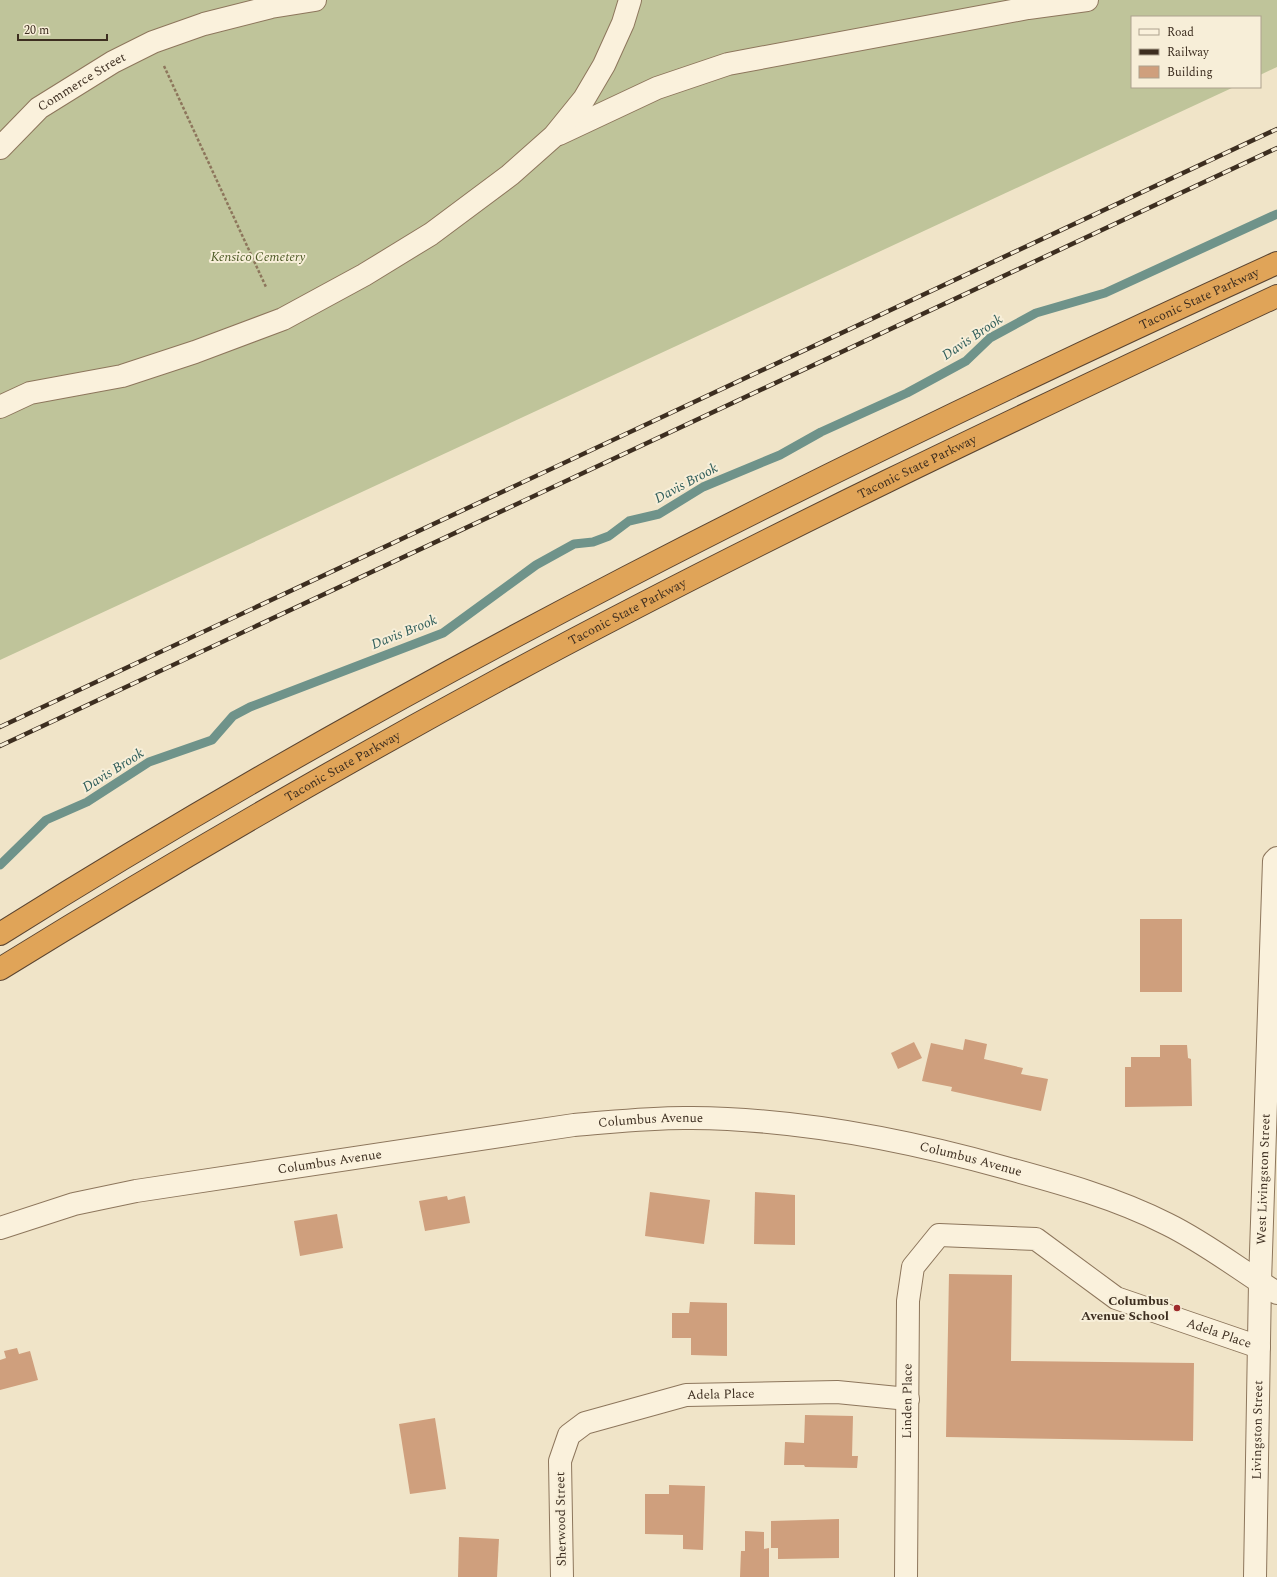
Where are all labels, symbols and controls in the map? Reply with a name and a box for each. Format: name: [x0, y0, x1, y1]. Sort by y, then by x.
scale bar: [18, 16, 107, 42]
legend: [1131, 16, 1261, 88]
text: 20 m: [24, 21, 49, 40]
text: Road: [1167, 23, 1194, 42]
text: Railway: [1167, 43, 1210, 62]
street label: Commerce Street: [34, 47, 130, 116]
text: Building: [1167, 63, 1213, 82]
park label: Kensico Cemetery: [211, 247, 306, 267]
street label: Taconic State Parkway: [1136, 262, 1263, 335]
water label: Davis Brook: [937, 309, 1007, 365]
street label: Taconic State Parkway: [854, 429, 981, 504]
water label: Davis Brook: [650, 457, 722, 509]
street label: Taconic State Parkway: [565, 573, 690, 651]
water label: Davis Brook: [368, 609, 441, 655]
street label: Taconic State Parkway: [281, 725, 405, 807]
water label: Davis Brook: [78, 742, 148, 797]
street label: Columbus Avenue: [597, 1108, 703, 1133]
street label: West Livingston Street: [1251, 1113, 1276, 1245]
street label: Columbus Avenue: [918, 1136, 1024, 1182]
street label: Columbus Avenue: [276, 1144, 383, 1180]
place label: Columbus Avenue School: [1081, 1291, 1169, 1326]
marker: Columbus Avenue School: [1172, 1303, 1182, 1313]
street label: Adela Place: [1184, 1313, 1254, 1354]
street label: Linden Place: [897, 1363, 918, 1439]
street label: Livingston Street: [1247, 1380, 1268, 1480]
street label: Adela Place: [687, 1384, 755, 1405]
street label: Sherwood Street: [550, 1471, 572, 1566]

